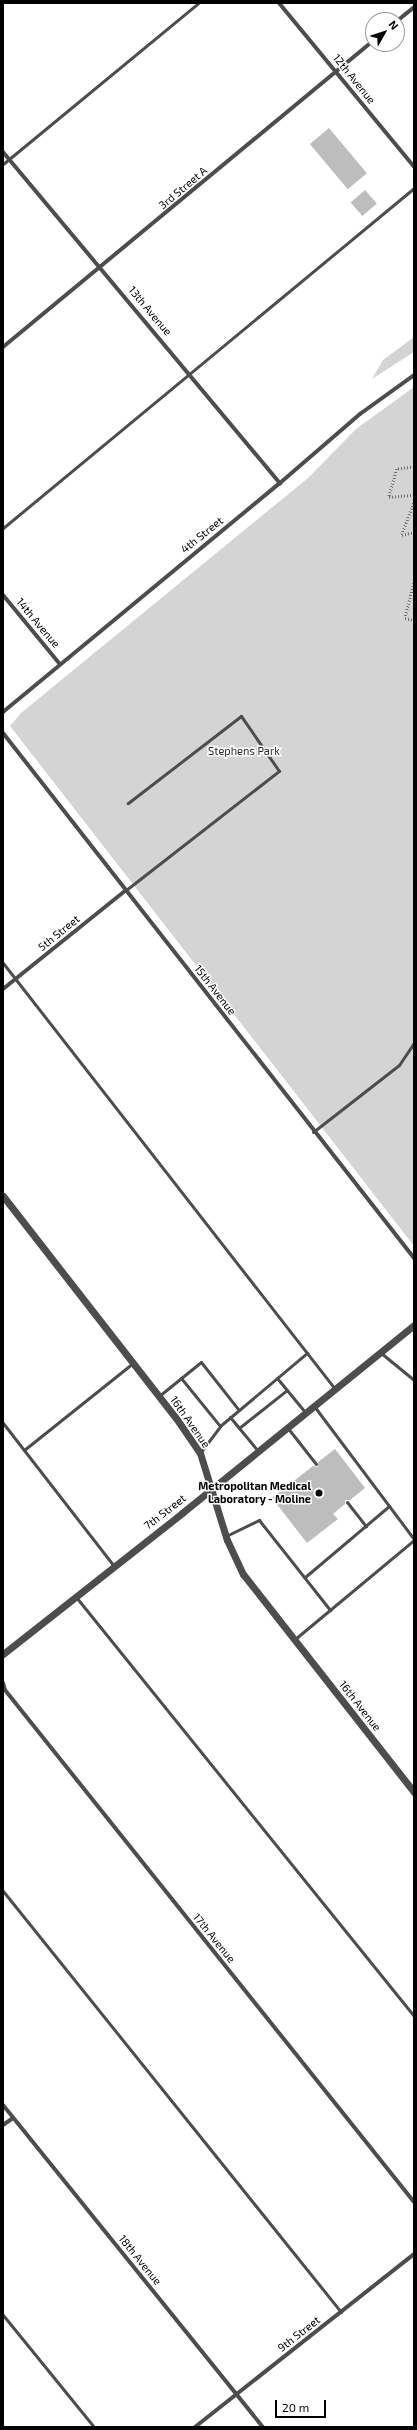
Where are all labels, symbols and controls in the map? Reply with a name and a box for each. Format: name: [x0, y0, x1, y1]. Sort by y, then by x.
north arrow: [365, 12, 405, 52]
text: N: [386, 18, 401, 32]
street label: 12th Avenue: [330, 51, 378, 107]
street label: 3rd Street A: [156, 164, 210, 212]
street label: 13th Avenue: [126, 284, 174, 338]
street label: 4th Street: [178, 514, 226, 556]
street label: 14th Avenue: [13, 595, 63, 651]
park label: Stephens Park: [208, 744, 280, 758]
street label: 5th Street: [36, 912, 82, 954]
street label: 15th Avenue: [191, 962, 239, 1018]
street label: 16th Avenue: [167, 1393, 213, 1451]
place label: Metropolitan Medical Laboratory - Moline: [198, 1480, 311, 1506]
marker: Metropolitan Medical Laboratory - Moline: [314, 1488, 324, 1498]
street label: 7th Street: [142, 1492, 188, 1532]
street label: 16th Avenue: [336, 1678, 384, 1734]
street label: 17th Avenue: [190, 1911, 238, 1965]
street label: 18th Avenue: [116, 2232, 164, 2288]
street label: 9th Street: [275, 2313, 323, 2355]
scale bar: [277, 2392, 328, 2418]
text: 20 m: [282, 2400, 309, 2414]

